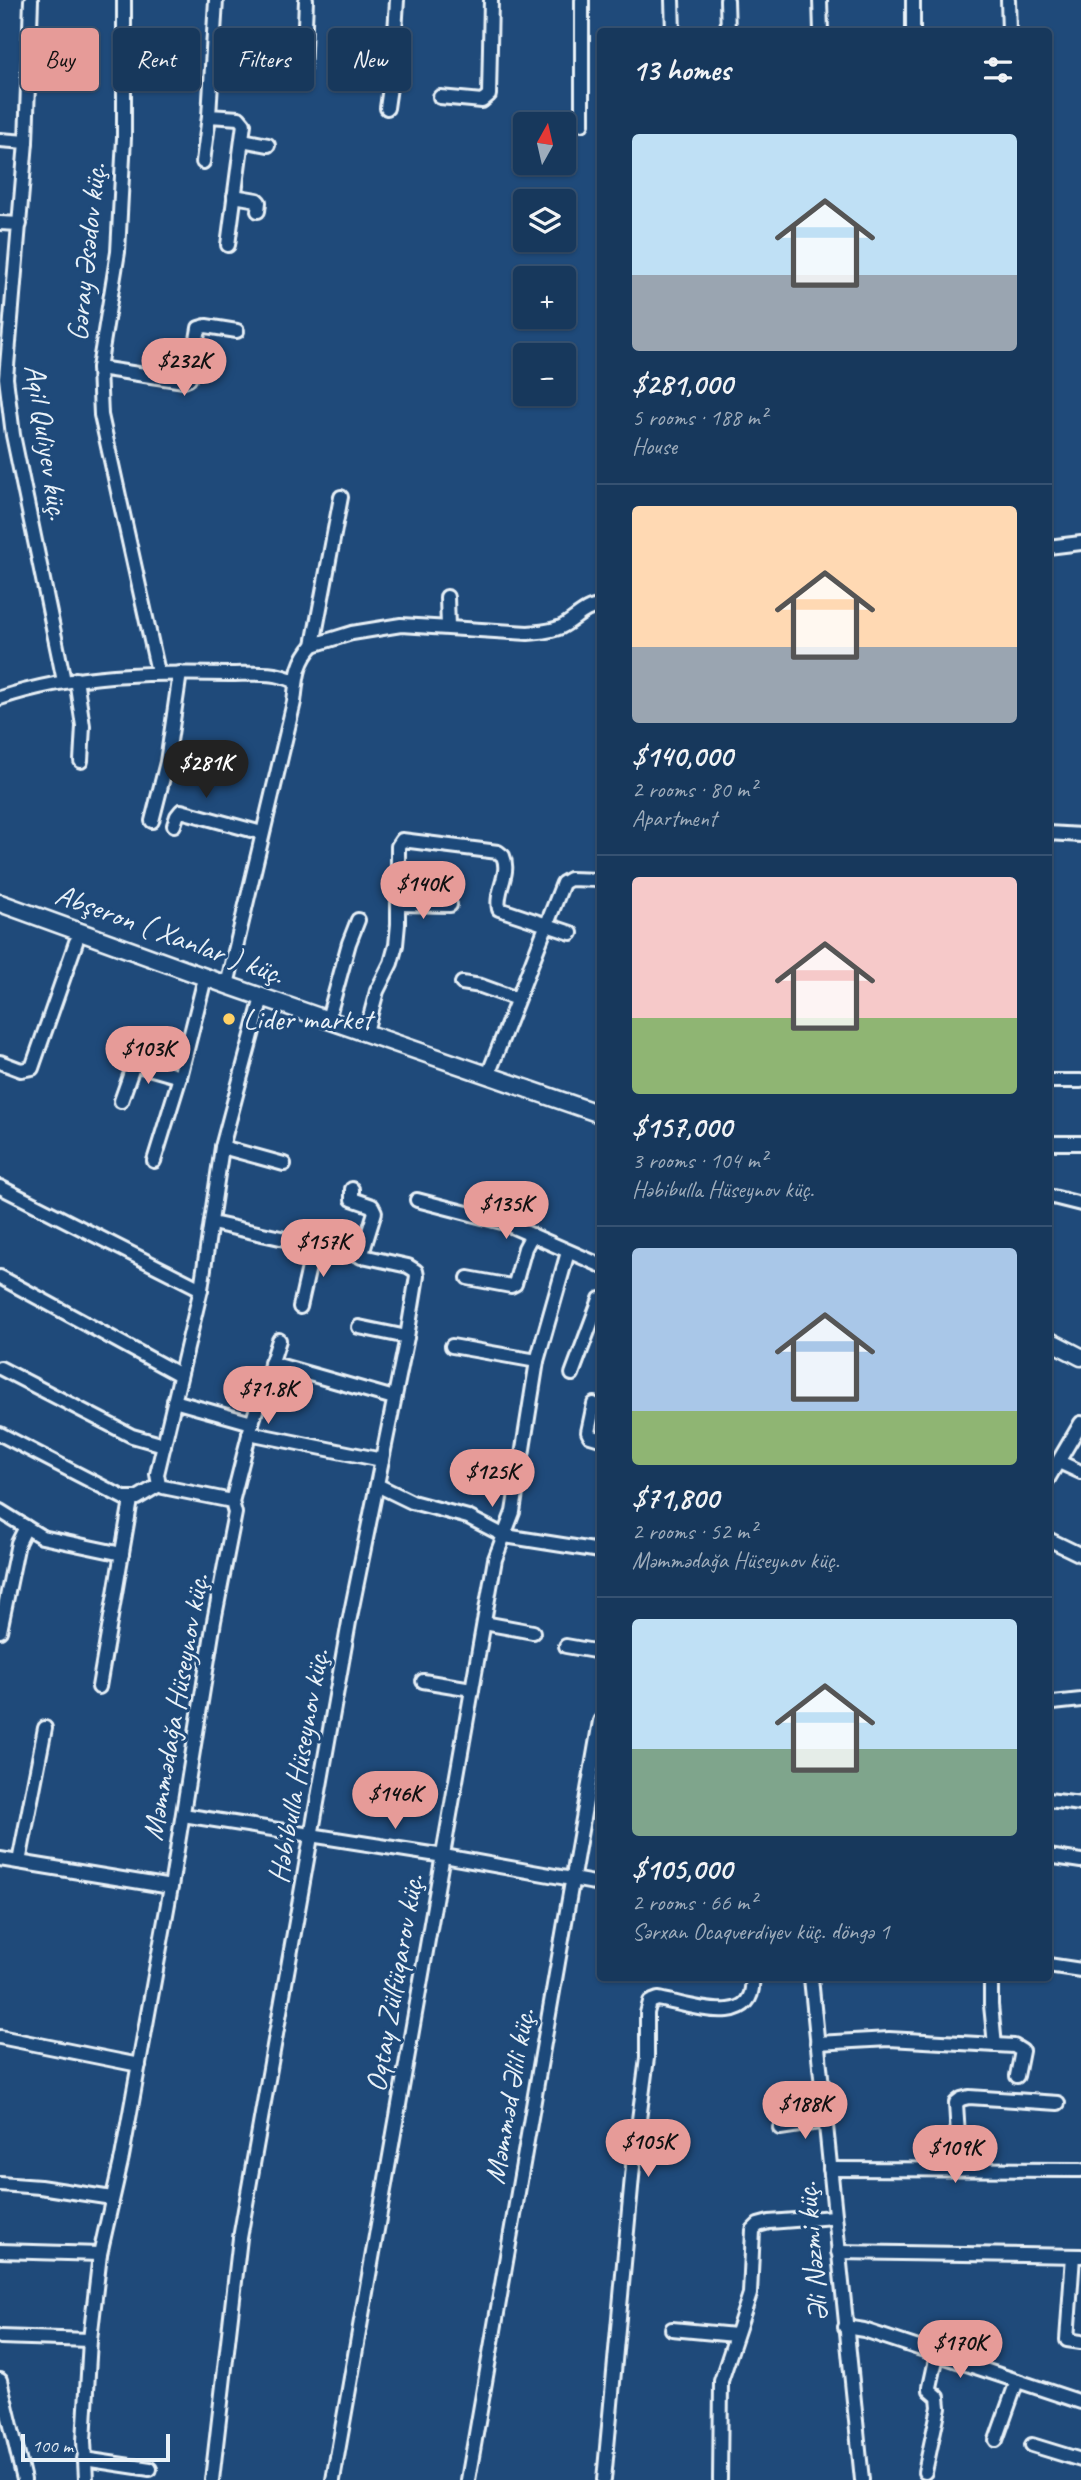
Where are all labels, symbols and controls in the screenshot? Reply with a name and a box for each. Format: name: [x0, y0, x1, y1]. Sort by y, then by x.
chip: Buy: [21, 28, 99, 91]
chip: Rent: [113, 28, 200, 91]
chip: Filters: [214, 28, 314, 91]
chip: New: [328, 28, 411, 91]
text: 13 homes: [632, 51, 730, 89]
icon: filters: [979, 51, 1017, 89]
north arrow: [513, 112, 576, 175]
map controls: [513, 112, 576, 406]
street label: Gəray Əsədov küç.: [58, 161, 114, 343]
icon: home: [762, 180, 888, 306]
button: layers: [513, 189, 576, 252]
button: +: [513, 266, 576, 329]
pin: $232K: [135, 338, 233, 398]
button: −: [513, 343, 576, 406]
text: $232K: [157, 346, 211, 375]
street label: Aqil Quliyev küç.: [16, 362, 78, 523]
text: $281,000: [632, 365, 732, 403]
text: 5 rooms · 188 m²: [632, 403, 767, 432]
text: House: [632, 432, 677, 461]
icon: home: [762, 552, 888, 678]
text: $140,000: [632, 737, 732, 775]
pin: $281K: [157, 740, 255, 800]
text: $281K: [179, 748, 233, 777]
text: 2 rooms · 80 m²: [632, 775, 756, 804]
text: Apartment: [632, 804, 717, 833]
pin: $140K: [374, 862, 472, 921]
text: $140K: [396, 869, 450, 898]
street label: Abşeron ( Xanlar ) küç.: [50, 875, 290, 993]
icon: home: [762, 923, 888, 1049]
place label: Lider market: [243, 1000, 376, 1038]
marker: Lider market: [221, 1011, 237, 1027]
pin: $103K: [99, 1026, 197, 1086]
text: $103K: [121, 1034, 175, 1063]
text: $157,000: [632, 1108, 732, 1146]
text: 3 rooms · 104 m²: [632, 1146, 767, 1175]
text: Həbibulla Hüseynov küç.: [632, 1175, 814, 1204]
pin: $135K: [457, 1182, 555, 1241]
text: $135K: [480, 1189, 532, 1218]
pin: $157K: [274, 1220, 372, 1279]
text: $157K: [297, 1227, 349, 1256]
icon: home: [762, 1294, 888, 1420]
pin: $71.8K: [211, 1366, 325, 1426]
text: $71.8K: [239, 1374, 297, 1403]
pin: $125K: [443, 1450, 541, 1509]
text: $125K: [466, 1457, 518, 1486]
text: $71,800: [632, 1479, 719, 1517]
text: 2 rooms · 52 m²: [632, 1517, 756, 1546]
text: Məmmədağa Hüseynov küç.: [632, 1546, 839, 1575]
street label: Məmmədağa Hüseynov küç.: [133, 1571, 217, 1843]
street label: Həbibulla Hüseynov küç.: [259, 1646, 337, 1886]
icon: home: [762, 1665, 888, 1791]
pin: $146K: [346, 1772, 444, 1831]
text: $146K: [368, 1779, 422, 1808]
text: $105,000: [632, 1850, 732, 1888]
street label: Oqtay Zülfüqarov küç.: [356, 1871, 432, 2095]
text: 2 rooms · 66 m²: [632, 1888, 756, 1917]
text: Sərxan Ocaqverdiyev küç. döngə 1: [632, 1917, 890, 1946]
street label: Məmməd Əlili küç.: [475, 2005, 543, 2187]
pin: $188K: [756, 2082, 854, 2141]
text: $188K: [778, 2089, 832, 2118]
pin: $105K: [599, 2120, 697, 2179]
pin: $109K: [906, 2126, 1004, 2185]
text: $105K: [622, 2127, 674, 2156]
text: $109K: [929, 2133, 981, 2162]
street label: Əli Nəzmi küç.: [787, 2181, 837, 2323]
pin: $170K: [911, 2320, 1009, 2380]
text: $170K: [934, 2328, 987, 2357]
scale bar: [21, 2431, 170, 2463]
text: 100 m: [32, 2434, 73, 2458]

